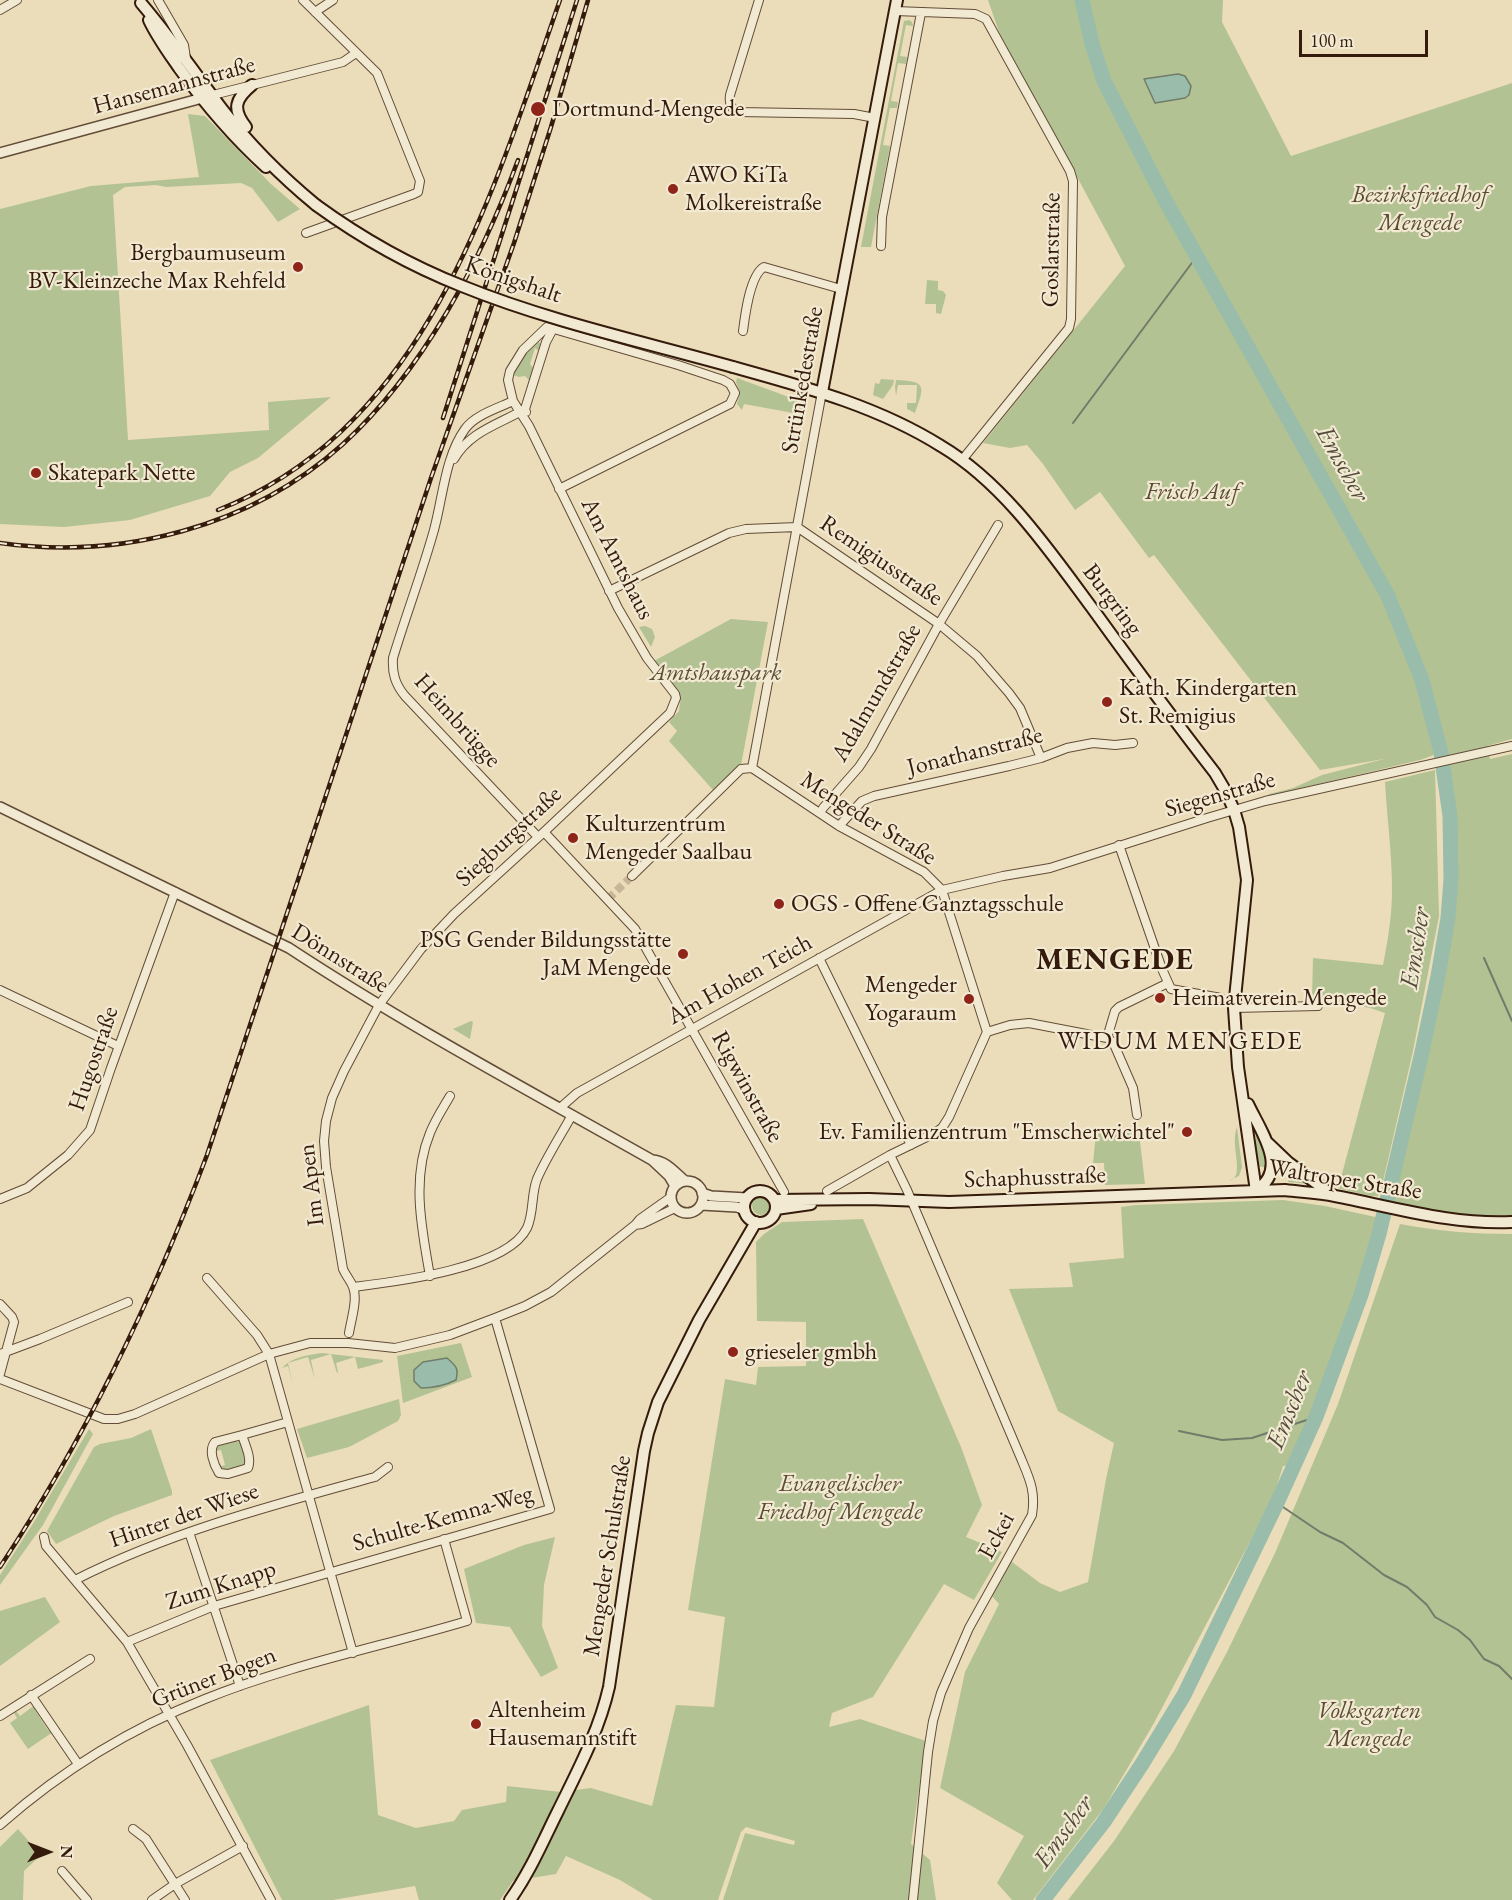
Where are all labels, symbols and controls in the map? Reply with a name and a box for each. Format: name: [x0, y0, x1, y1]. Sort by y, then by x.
scale bar: [1302, 18, 1431, 56]
text: 100 m: [1310, 29, 1354, 52]
street label: Hansemannstraße: [90, 51, 258, 121]
place label: Dortmund-Mengede: [552, 95, 744, 123]
marker: Dortmund-Mengede: [529, 100, 547, 118]
place label: AWO KiTa Molkereistraße: [685, 161, 822, 217]
park label: Bezirksfriedhof Mengede: [1351, 181, 1489, 237]
marker: AWO KiTa Molkereistraße: [666, 182, 680, 196]
street label: Goslarstraße: [1037, 192, 1067, 308]
place label: Bergbaumuseum BV-Kleinzeche Max Rehfeld: [28, 239, 286, 295]
street label: Königshalt: [461, 250, 565, 310]
marker: Bergbaumuseum BV-Kleinzeche Max Rehfeld: [291, 260, 305, 274]
street label: Strünkedestraße: [776, 305, 830, 455]
water label: Emscher: [1309, 421, 1375, 507]
place label: Skatepark Nette: [48, 459, 195, 487]
marker: Skatepark Nette: [29, 466, 43, 480]
park label: Frisch Auf: [1145, 478, 1239, 506]
street label: Am Amtshaus: [574, 493, 660, 625]
street label: Remigiusstraße: [814, 509, 948, 613]
street label: Burgring: [1076, 559, 1148, 641]
street label: Adalmundstraße: [826, 619, 928, 767]
park label: Amtshauspark: [650, 659, 782, 687]
street label: Heimbrügge: [407, 668, 507, 774]
place label: Kath. Kindergarten St. Remigius: [1119, 674, 1297, 730]
marker: Kath. Kindergarten St. Remigius: [1100, 695, 1114, 709]
street label: Jonathanstraße: [904, 721, 1046, 783]
street label: Mengeder Straße: [795, 766, 941, 872]
street label: Siegenstraße: [1162, 766, 1278, 824]
street label: Siegburgstraße: [450, 781, 568, 893]
place label: Kulturzentrum Mengeder Saalbau: [585, 810, 752, 866]
marker: Kulturzentrum Mengeder Saalbau: [566, 831, 580, 845]
place label: OGS - Offene Ganztagsschule: [791, 890, 1064, 918]
marker: OGS - Offene Ganztagsschule: [772, 897, 786, 911]
water label: Emscher: [1394, 905, 1438, 991]
street label: Dönnstraße: [286, 918, 394, 1000]
place label: PSG Gender Bildungsstätte JaM Mengede: [420, 926, 671, 982]
street label: Am Hohen Teich: [663, 928, 817, 1032]
district label: MENGEDE: [1036, 943, 1194, 979]
marker: PSG Gender Bildungsstätte JaM Mengede: [676, 947, 690, 961]
place label: Mengeder Yogaraum: [865, 971, 957, 1027]
place label: Heimatverein Mengede: [1172, 984, 1387, 1012]
marker: Heimatverein Mengede: [1153, 991, 1167, 1005]
marker: Mengeder Yogaraum: [962, 992, 976, 1006]
street label: Hugostraße: [63, 1003, 125, 1115]
street label: Rigwinstraße: [705, 1026, 789, 1148]
district label: WIDUM MENGEDE: [1057, 1026, 1303, 1058]
place label: Ev. Familienzentrum "Emscherwichtel": [819, 1118, 1175, 1146]
marker: Ev. Familienzentrum "Emscherwichtel": [1180, 1125, 1194, 1139]
street label: Im Apen: [293, 1142, 331, 1228]
street label: Waltroper Straße: [1266, 1154, 1424, 1206]
street label: Schaphusstraße: [964, 1161, 1106, 1195]
place label: grieseler gmbh: [745, 1338, 877, 1366]
marker: grieseler gmbh: [726, 1345, 740, 1359]
water label: Emscher: [1260, 1366, 1320, 1454]
street label: Mengeder Schulstraße: [578, 1453, 638, 1659]
park label: Evangelischer Friedhof Mengede: [758, 1470, 922, 1526]
street label: Hinter der Wiese: [106, 1477, 262, 1555]
street label: Schulte-Kemna-Weg: [350, 1480, 536, 1558]
street label: Eckei: [972, 1508, 1022, 1564]
street label: Zum Knapp: [162, 1555, 280, 1617]
street label: Grüner Bogen: [147, 1641, 281, 1715]
place label: Altenheim Hausemannstift: [488, 1696, 637, 1752]
park label: Volksgarten Mengede: [1317, 1697, 1421, 1753]
marker: Altenheim Hausemannstift: [469, 1717, 483, 1731]
water label: Emscher: [1027, 1790, 1101, 1874]
north arrow: [18, 1822, 78, 1882]
text: N: [56, 1846, 77, 1858]

